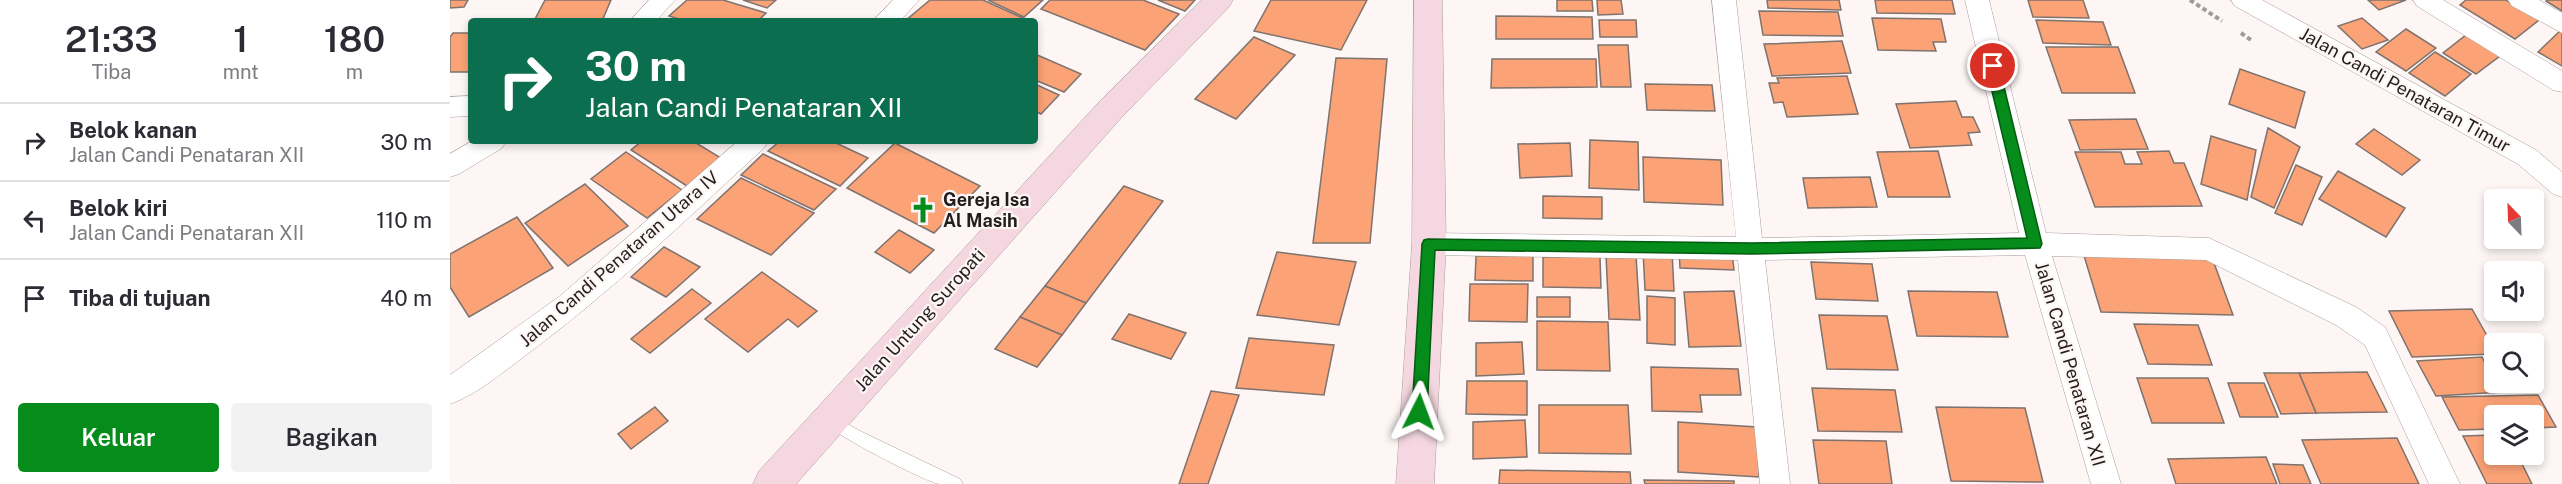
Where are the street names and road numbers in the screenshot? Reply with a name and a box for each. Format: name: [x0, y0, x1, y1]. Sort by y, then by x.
street label: Jalan Candi Penataran Timur: [2296, 23, 2514, 156]
street label: Jalan Candi Penataran Utara IV: [515, 166, 723, 351]
street label: Jalan Untung Suropati: [850, 244, 989, 395]
street label: Jalan Candi Penataran XII: [2031, 259, 2110, 468]

